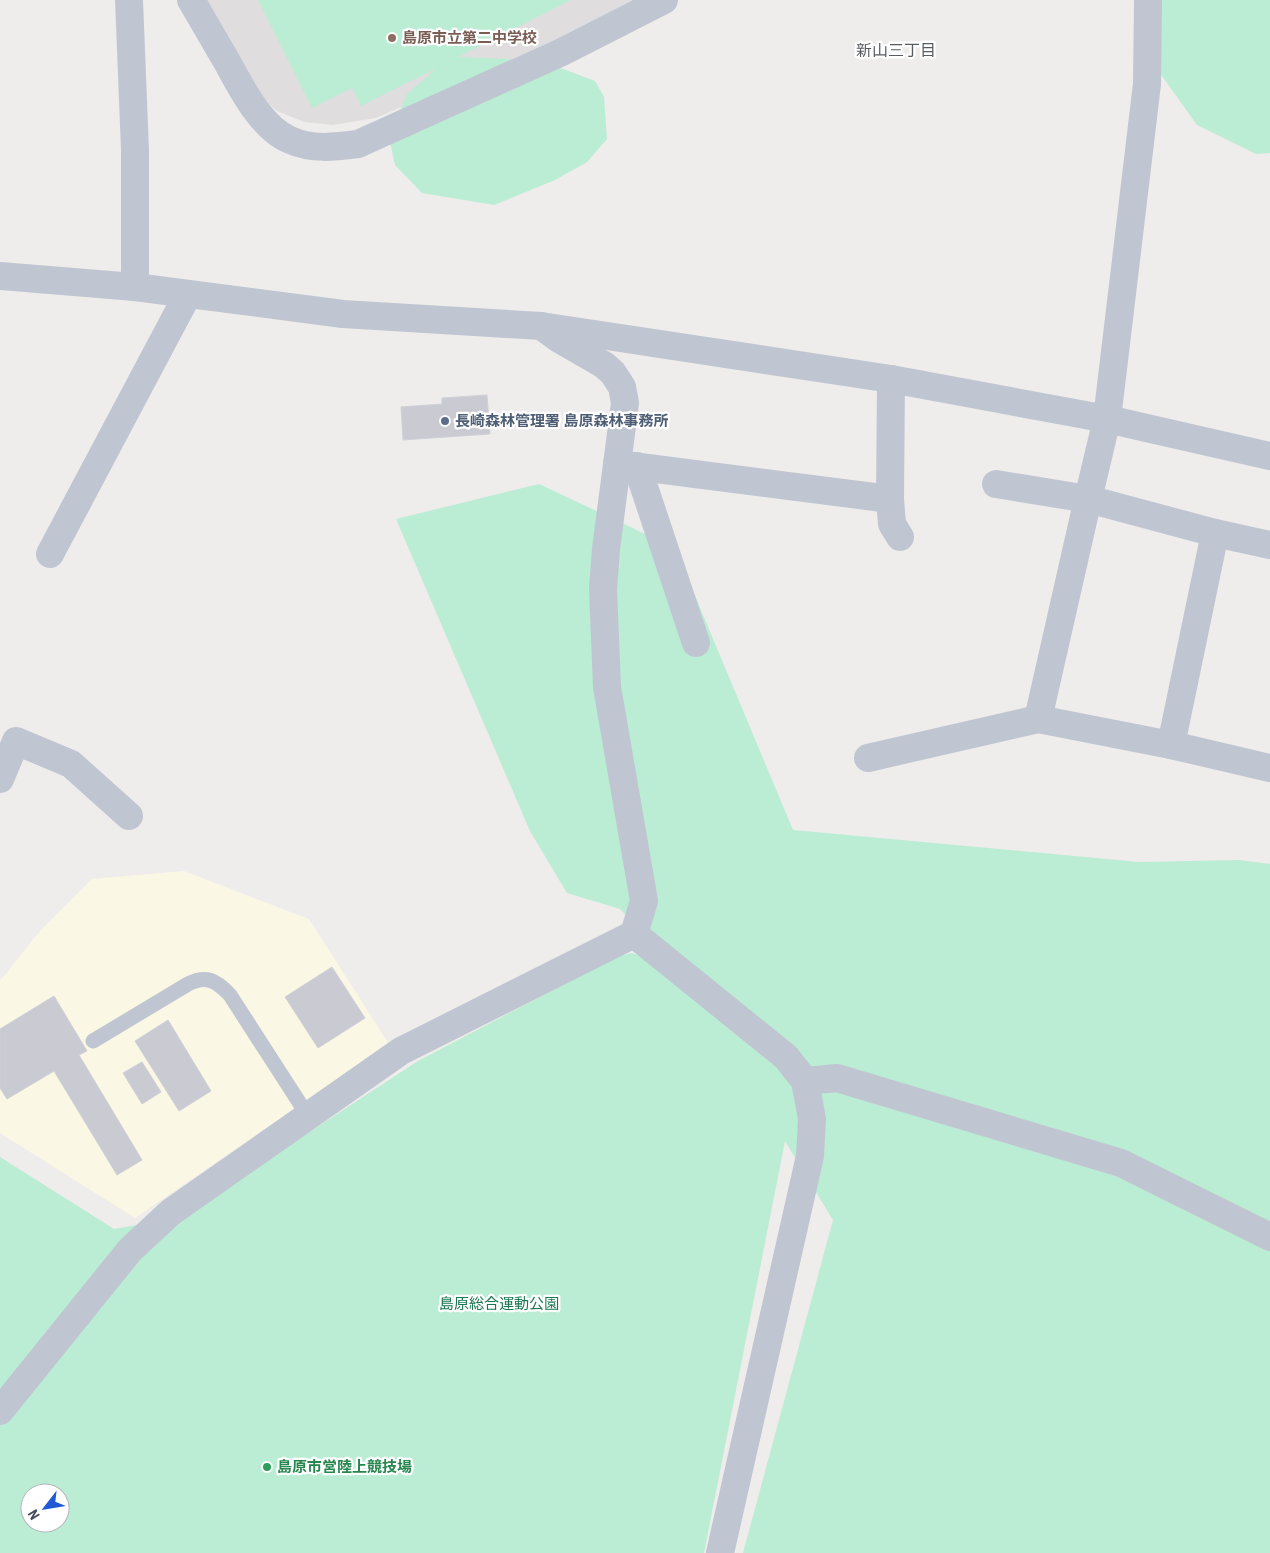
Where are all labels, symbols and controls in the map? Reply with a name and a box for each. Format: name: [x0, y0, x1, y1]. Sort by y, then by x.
place label: 島原市立第二中学校: [402, 29, 537, 47]
marker: 島原市立第二中学校: [386, 32, 398, 44]
district label: 新山三丁目: [856, 41, 936, 60]
place label: 長崎森林管理署 島原森林事務所: [455, 412, 668, 430]
marker: 長崎森林管理署 島原森林事務所: [439, 415, 451, 427]
park label: 島原総合運動公園: [439, 1295, 559, 1313]
place label: 島原市営陸上競技場: [277, 1458, 412, 1476]
marker: 島原市営陸上競技場: [261, 1461, 273, 1473]
north arrow: [20, 1483, 70, 1533]
text: N: [25, 1507, 43, 1522]

